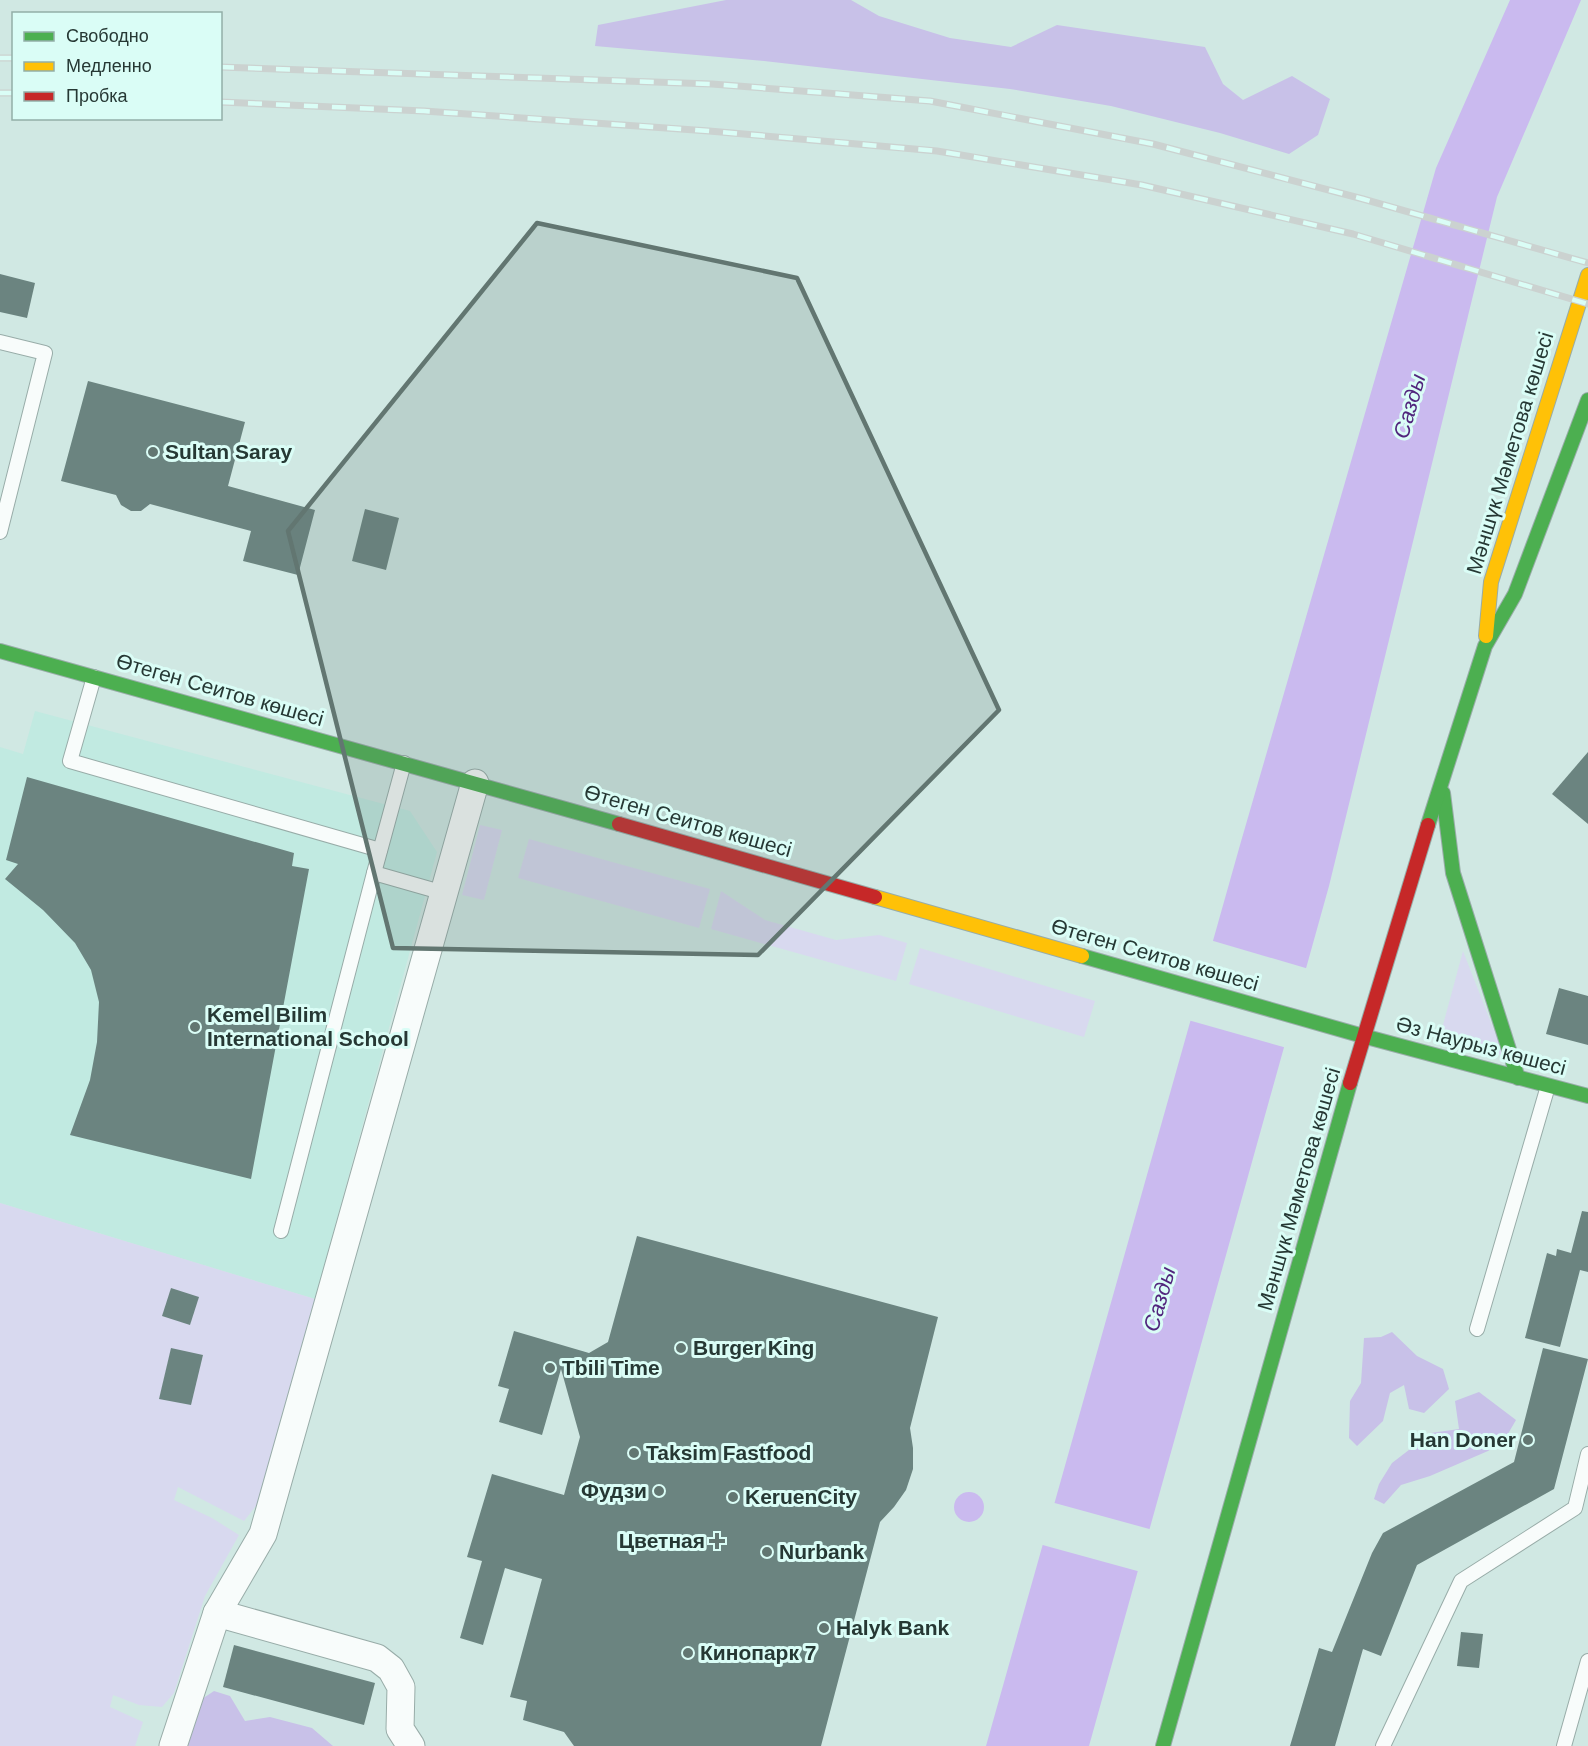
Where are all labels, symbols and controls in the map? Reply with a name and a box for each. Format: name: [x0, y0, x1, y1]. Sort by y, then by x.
legend: [12, 12, 222, 120]
text: Свободно: [66, 26, 149, 46]
text: Медленно: [66, 56, 152, 76]
text: Пробка: [66, 86, 129, 106]
street label: Мәншүк Мәметова көшесі: [1462, 329, 1557, 577]
water label: Сазды: [1388, 371, 1431, 441]
place label: Sultan Saray: [165, 440, 293, 463]
marker: Sultan Saray: [146, 445, 160, 459]
street label: Өтеген Сеитов көшесі: [114, 649, 327, 730]
street label: Өтеген Сеитов көшесі: [582, 780, 795, 861]
street label: Өтеген Сеитов көшесі: [1049, 914, 1262, 995]
place label: Kemel Bilim International School: [207, 1003, 409, 1050]
street label: Әз Наурыз көшесі: [1394, 1012, 1569, 1079]
marker: Kemel Bilim International School: [188, 1020, 202, 1034]
street label: Мәншүк Мәметова көшесі: [1253, 1065, 1344, 1313]
water label: Сазды: [1138, 1264, 1181, 1334]
place label: Burger King: [693, 1336, 814, 1359]
marker: Burger King: [674, 1341, 688, 1355]
place label: Tbili Time: [562, 1356, 660, 1379]
marker: Tbili Time: [543, 1361, 557, 1375]
place label: Han Doner: [1410, 1428, 1516, 1451]
marker: Han Doner: [1521, 1433, 1535, 1447]
place label: Taksim Fastfood: [646, 1441, 811, 1464]
marker: Taksim Fastfood: [627, 1446, 641, 1460]
place label: Фудзи: [581, 1479, 647, 1502]
marker: Фудзи: [652, 1484, 666, 1498]
place label: KeruenCity: [745, 1485, 857, 1508]
marker: KeruenCity: [726, 1490, 740, 1504]
place label: Цветная: [619, 1529, 705, 1552]
marker: Цветная: [710, 1534, 724, 1548]
place label: Nurbank: [779, 1540, 865, 1563]
marker: Nurbank: [760, 1545, 774, 1559]
place label: Halyk Bank: [836, 1616, 950, 1639]
marker: Halyk Bank: [817, 1621, 831, 1635]
place label: Кинопарк 7: [700, 1641, 816, 1664]
marker: Кинопарк 7: [681, 1646, 695, 1660]

